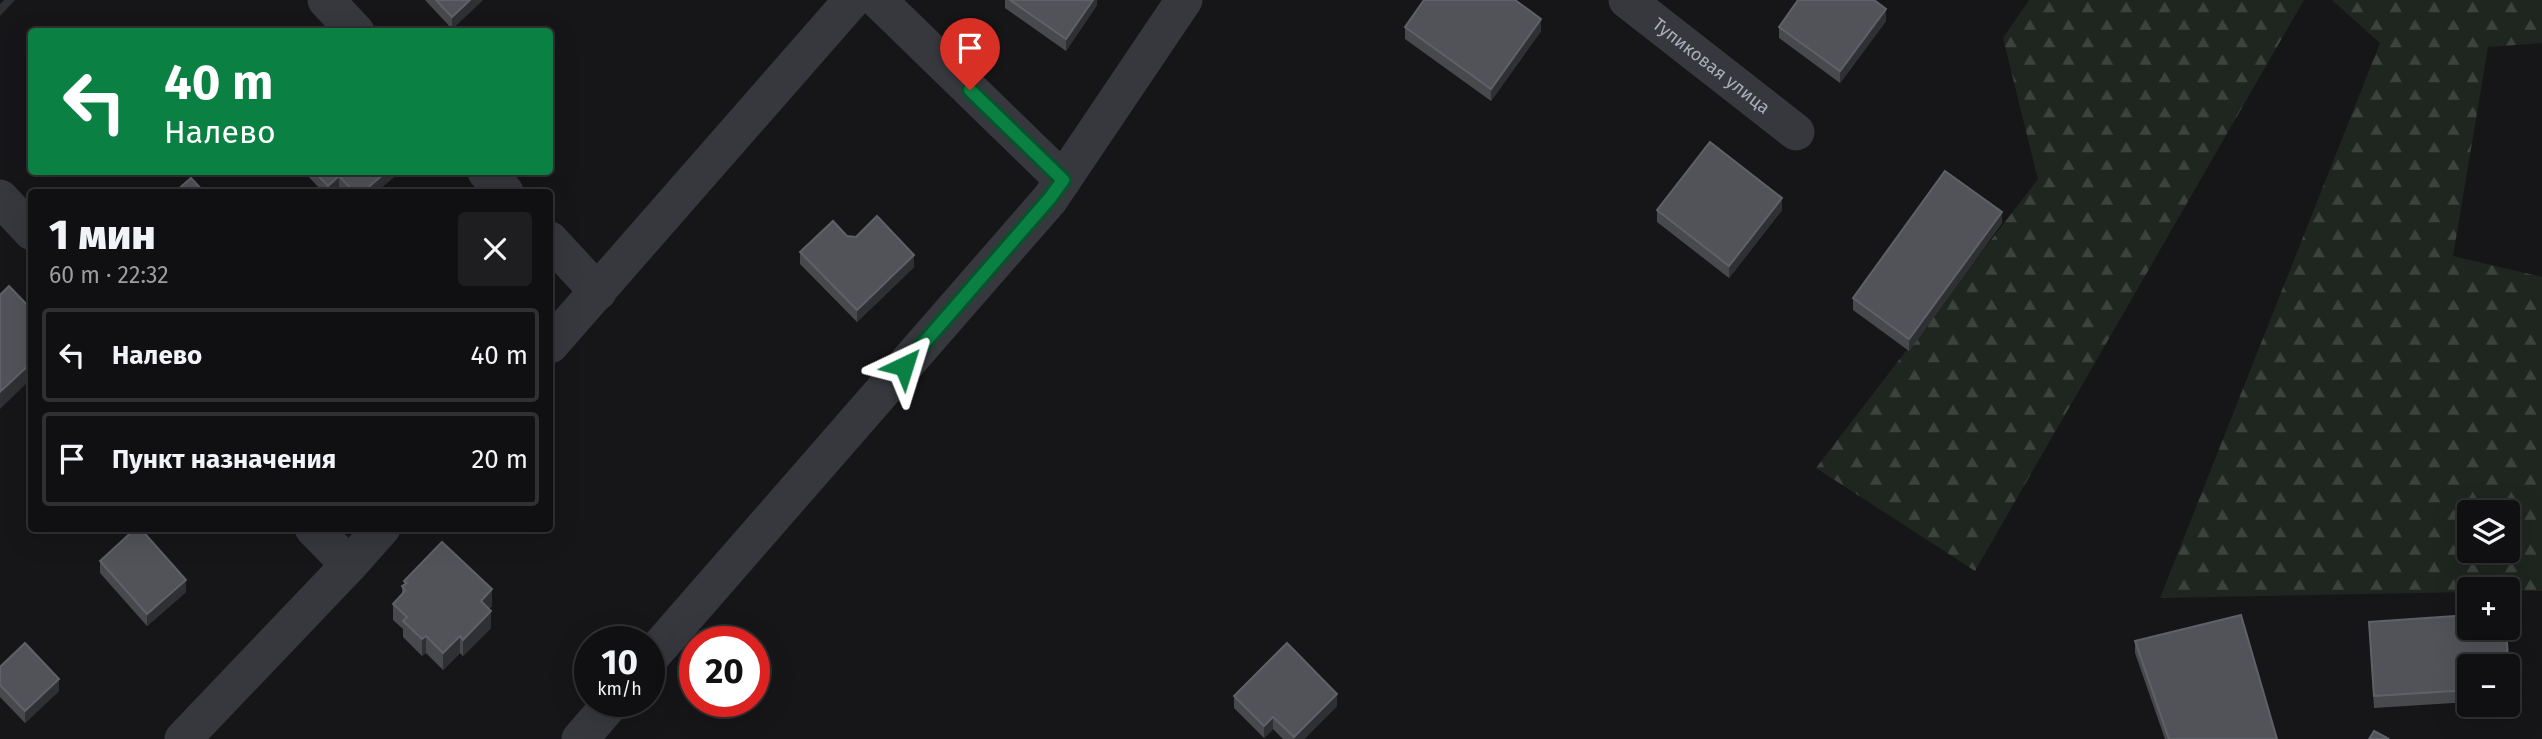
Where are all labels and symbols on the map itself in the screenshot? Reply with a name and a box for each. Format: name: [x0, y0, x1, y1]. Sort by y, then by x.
street label: Тупиковая улица: [1648, 13, 1775, 119]
pin: [940, 18, 1000, 90]
position arrow: [867, 329, 941, 403]
speed limit sign: 20: [679, 626, 770, 717]

